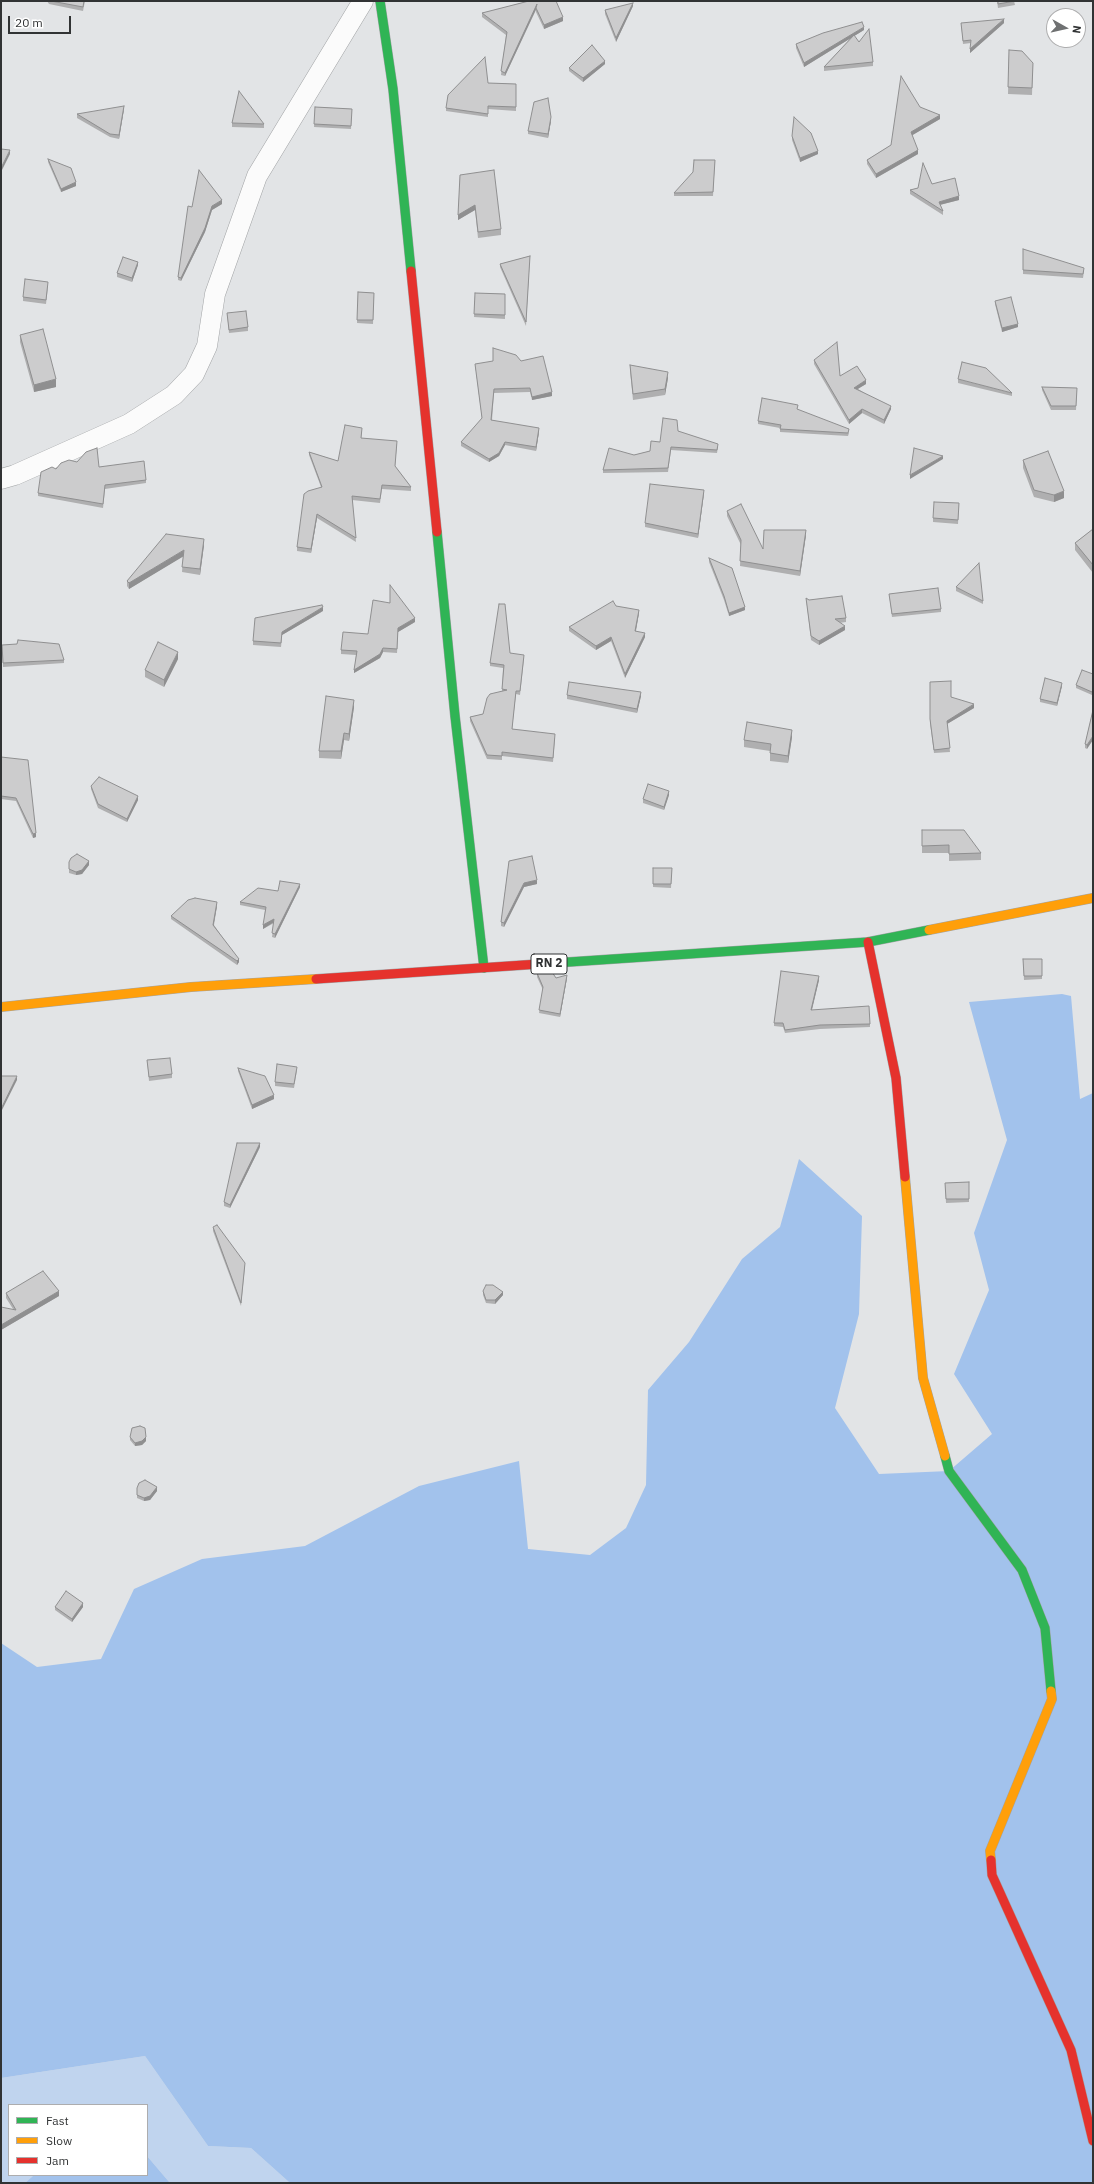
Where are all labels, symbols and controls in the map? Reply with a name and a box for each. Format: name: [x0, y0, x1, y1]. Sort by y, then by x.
scale bar: [10, 8, 73, 34]
north arrow: [1046, 8, 1086, 48]
text: 20 m: [15, 15, 43, 30]
text: N: [1069, 25, 1084, 34]
road number: RN 2: [531, 954, 567, 974]
legend: [8, 2104, 148, 2176]
text: Fast: [46, 2113, 69, 2128]
text: Slow: [46, 2133, 72, 2148]
text: Jam: [46, 2153, 69, 2168]

